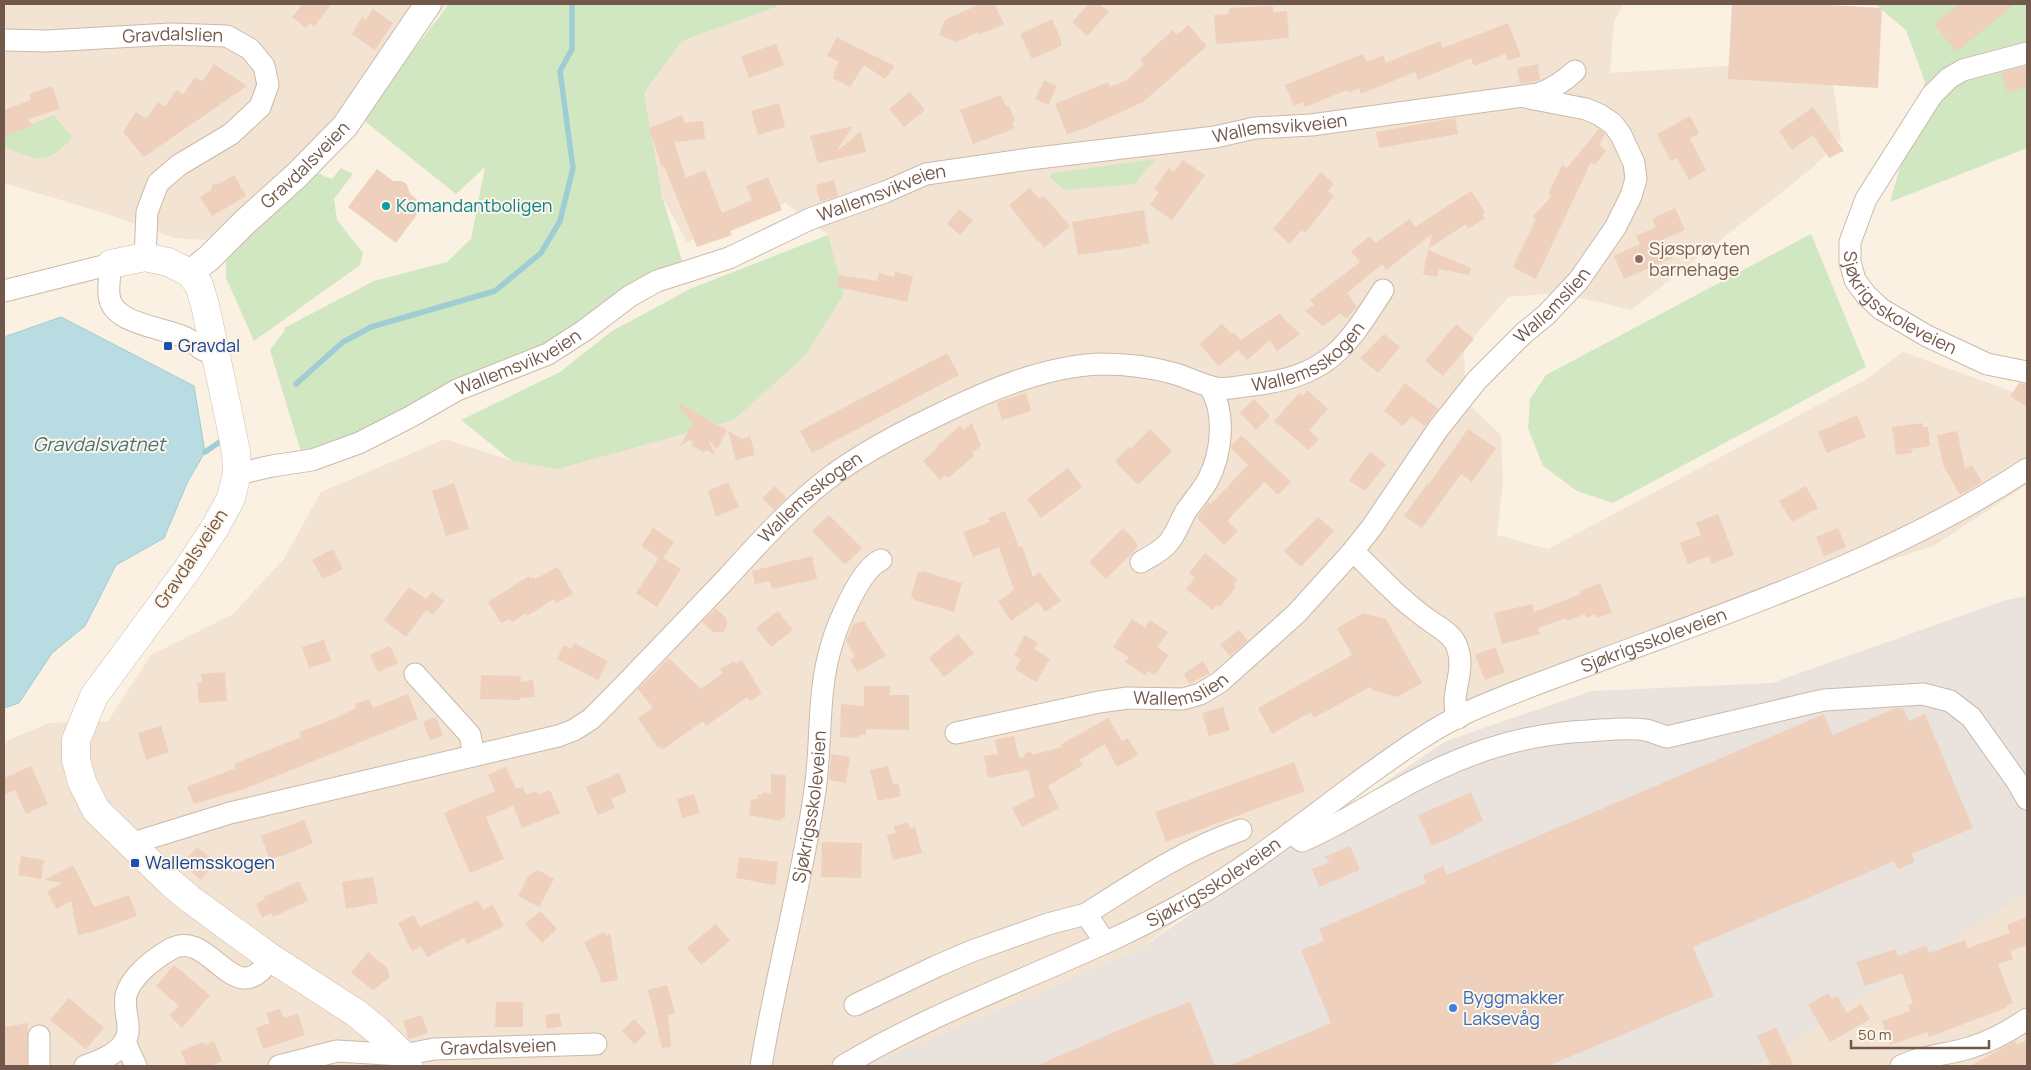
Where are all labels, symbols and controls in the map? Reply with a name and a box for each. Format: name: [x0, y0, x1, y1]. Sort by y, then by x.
street label: Gravdalslien: [122, 21, 224, 48]
street label: Wallemsvikveien: [1210, 107, 1349, 148]
street label: Gravdalsveien: [255, 115, 354, 213]
street label: Wallemsvikveien: [814, 158, 947, 226]
place label: Komandantboligen: [396, 193, 552, 217]
marker: Komandantboligen: [380, 200, 392, 212]
place label: Sjøsprøyten barnehage: [1649, 236, 1750, 281]
street label: Sjøkrigsskoleveien: [1839, 251, 1961, 359]
marker: Sjøsprøyten barnehage: [1633, 253, 1645, 265]
street label: Wallemslien: [1508, 262, 1595, 348]
street label: Wallemsskogen: [1250, 316, 1369, 396]
street label: Wallemsvikveien: [452, 323, 585, 400]
place label: Gravdal: [178, 333, 240, 357]
marker: Gravdal: [162, 340, 174, 352]
water label: Gravdalsvatnet: [33, 431, 168, 457]
street label: Wallemsskogen: [752, 445, 866, 548]
street label: Gravdalsveien: [148, 504, 232, 613]
street label: Sjøkrigsskoleveien: [1577, 602, 1730, 678]
street label: Wallemslien: [1133, 667, 1233, 711]
street label: Sjøkrigsskoleveien: [786, 730, 831, 885]
street label: Sjøkrigsskoleveien: [1142, 831, 1285, 932]
place label: Wallemsskogen: [145, 850, 275, 874]
marker: Wallemsskogen: [129, 857, 141, 869]
place label: Byggmakker Laksevåg: [1463, 985, 1565, 1030]
marker: Byggmakker Laksevåg: [1447, 1002, 1459, 1014]
scale bar: [1851, 1018, 1988, 1050]
text: 50 m: [1858, 1024, 1892, 1045]
street label: Gravdalsveien: [440, 1032, 557, 1060]

